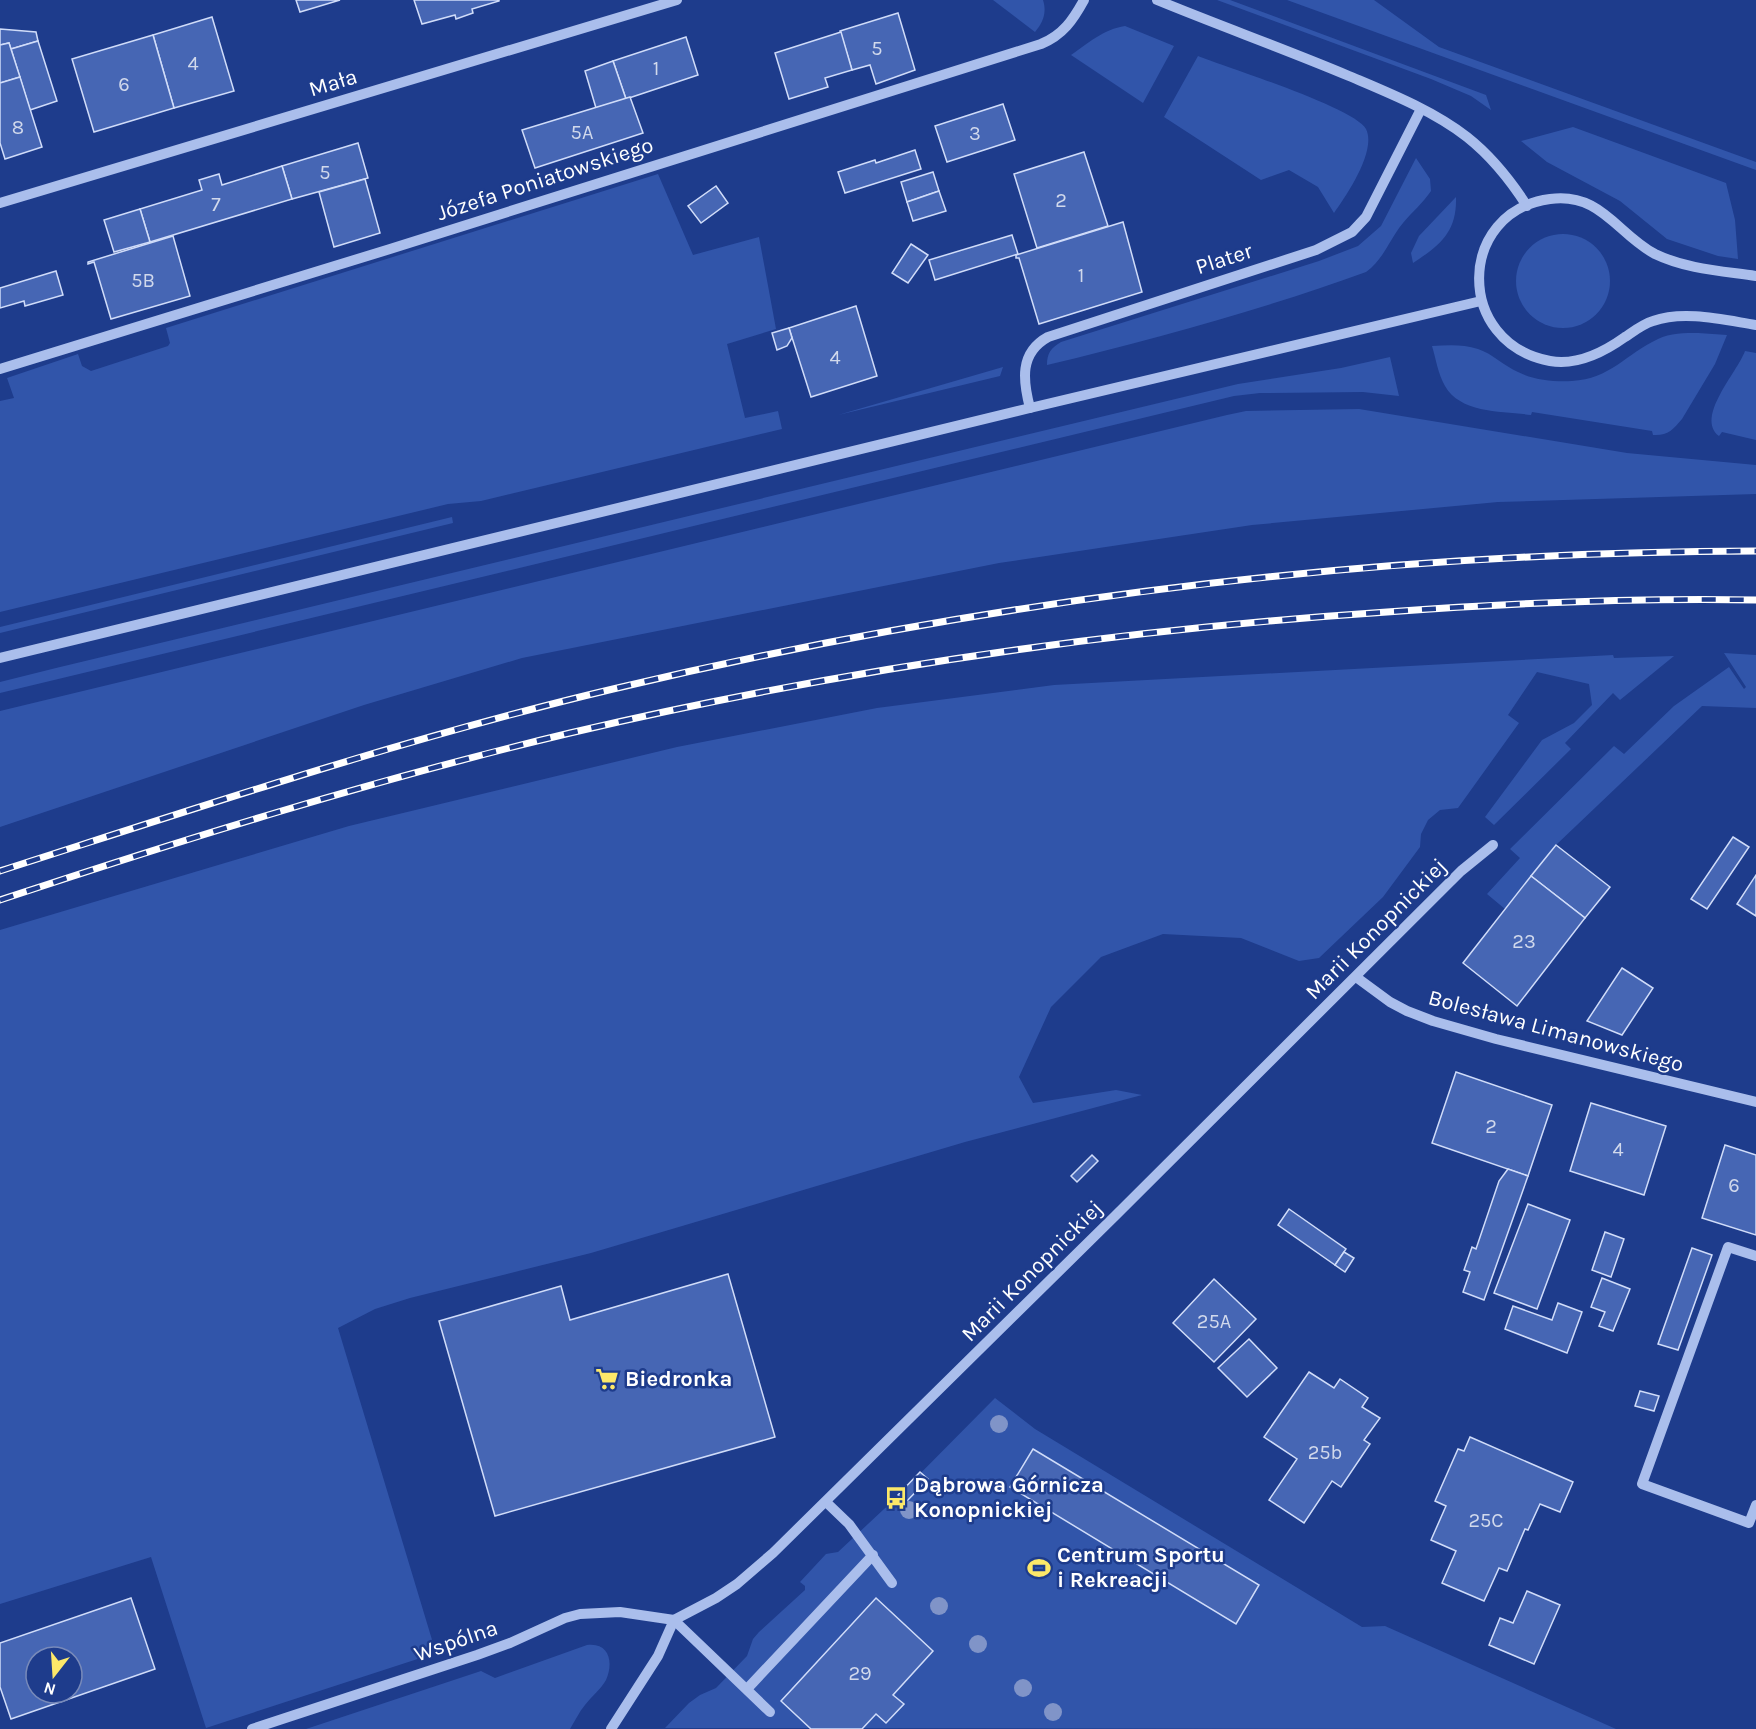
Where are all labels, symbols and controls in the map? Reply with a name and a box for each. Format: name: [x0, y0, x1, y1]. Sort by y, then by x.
house number: 5: [871, 37, 883, 60]
house number: 4: [187, 52, 199, 75]
house number: 1: [653, 57, 659, 80]
street label: Mała: [306, 63, 360, 103]
house number: 6: [118, 73, 130, 96]
house number: 8: [12, 116, 24, 139]
house number: 5A: [571, 121, 593, 144]
house number: 3: [969, 122, 981, 145]
street label: Józefa Poniatowskiego: [433, 132, 657, 226]
house number: 5: [319, 161, 331, 184]
house number: 2: [1055, 189, 1067, 212]
house number: 7: [211, 193, 221, 216]
street label: Plater: [1192, 238, 1256, 280]
house number: 1: [1078, 264, 1084, 287]
house number: 5B: [131, 269, 155, 292]
house number: 4: [829, 346, 841, 369]
street label: Marii Konopnickiej: [1300, 853, 1452, 1005]
house number: 23: [1512, 930, 1536, 953]
street label: Bolesława Limanowskiego: [1425, 984, 1687, 1078]
house number: 2: [1485, 1115, 1497, 1138]
house number: 4: [1612, 1138, 1624, 1161]
house number: 6: [1728, 1174, 1740, 1197]
street label: Marii Konopnickiej: [956, 1195, 1108, 1347]
house number: 25A: [1197, 1310, 1231, 1333]
supermarket icon: Biedronka: [594, 1366, 620, 1392]
place label: Biedronka: [625, 1366, 732, 1392]
house number: 25b: [1308, 1441, 1342, 1464]
place label: Dąbrowa Górnicza Konopnickiej: [914, 1472, 1104, 1523]
bus stop icon: Dąbrowa Górnicza Konopnickiej: [883, 1485, 909, 1511]
house number: 25C: [1468, 1509, 1504, 1532]
place label: Centrum Sportu i Rekreacji: [1057, 1542, 1225, 1593]
sports icon: Centrum Sportu i Rekreacji: [1026, 1555, 1052, 1581]
street label: Wspólna: [411, 1615, 501, 1667]
north arrow: [24, 1645, 84, 1705]
house number: 29: [848, 1662, 872, 1685]
text: N: [41, 1678, 58, 1700]

